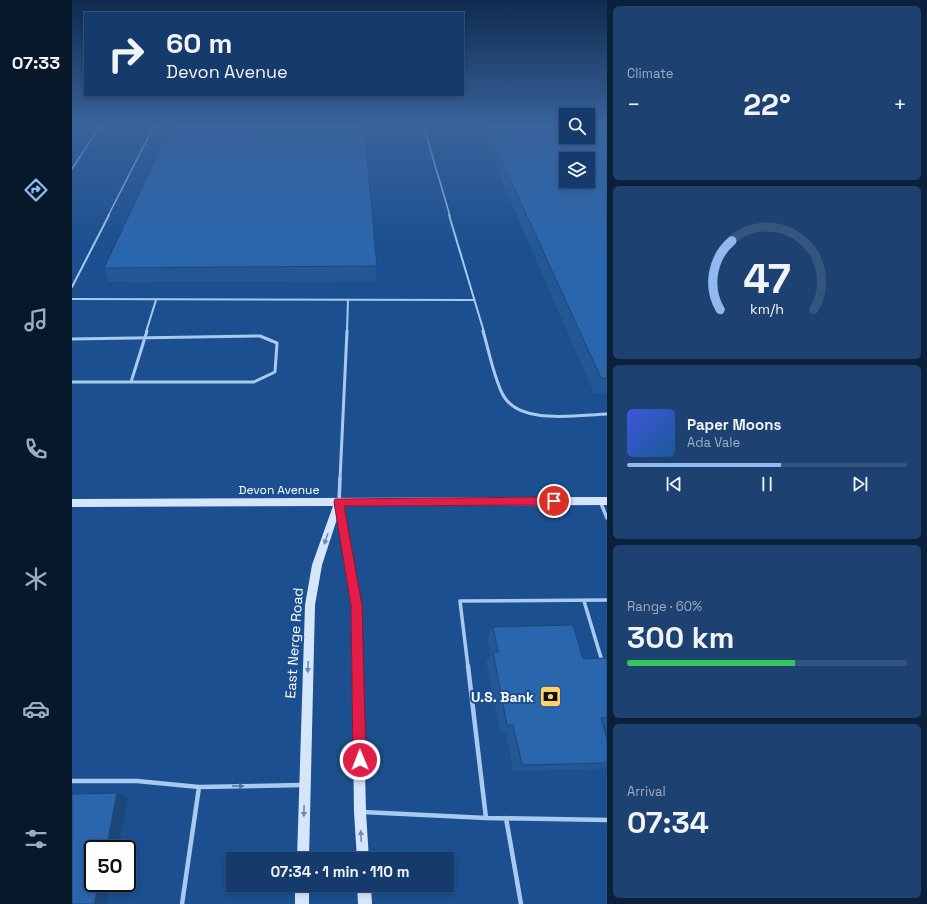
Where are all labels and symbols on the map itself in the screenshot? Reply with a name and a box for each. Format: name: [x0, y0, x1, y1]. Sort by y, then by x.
street label: Devon Avenue: [238, 482, 320, 498]
pin: [537, 484, 571, 518]
one-way arrow: [323, 534, 329, 546]
street label: East Nerge Road: [281, 587, 307, 699]
one-way arrow: [304, 661, 311, 673]
bank icon: U.S. Bank: [537, 684, 563, 710]
place label: U.S. Bank: [471, 688, 534, 706]
position arrow: [339, 739, 381, 781]
one-way arrow: [232, 783, 245, 789]
one-way arrow: [301, 805, 307, 818]
one-way arrow: [358, 829, 365, 842]
speed limit sign: 50: [84, 840, 136, 892]

